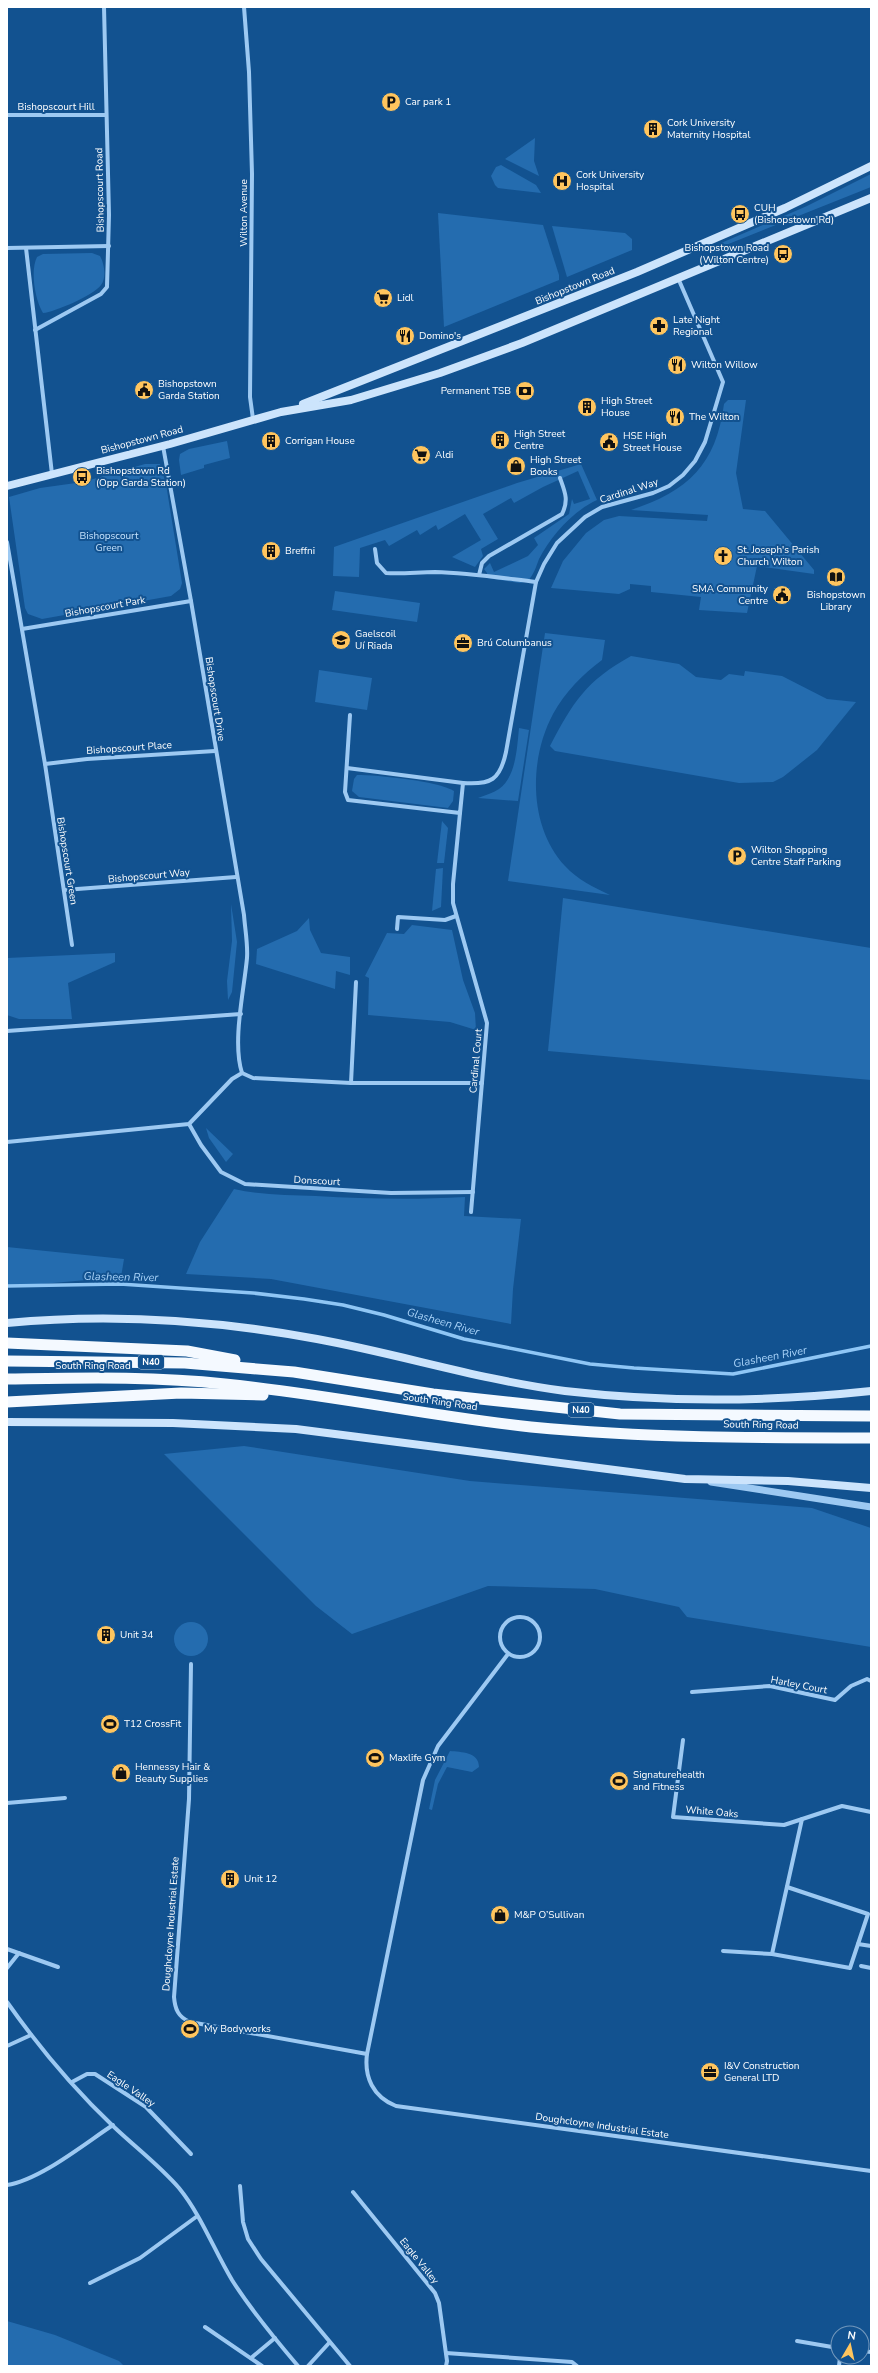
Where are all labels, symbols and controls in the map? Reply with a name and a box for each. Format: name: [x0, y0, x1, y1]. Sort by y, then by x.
parking icon: Car park 1: [380, 91, 402, 113]
place label: Car park 1: [405, 95, 451, 109]
street label: Bishopscourt Hill: [17, 100, 95, 114]
place label: Cork University Maternity Hospital: [667, 116, 750, 142]
building icon: Cork University Maternity Hospital: [642, 118, 664, 140]
street label: Bishopscourt Road: [92, 147, 108, 232]
place label: Cork University Hospital: [576, 168, 645, 194]
hospital icon: Cork University Hospital: [551, 170, 573, 192]
street label: Wilton Avenue: [237, 179, 251, 247]
place label: CUH (Bishopstown Rd): [754, 201, 834, 227]
bus stop icon: CUH (Bishopstown Rd): [729, 203, 751, 225]
place label: Bishopstown Road (Wilton Centre): [684, 241, 769, 267]
bus stop icon: Bishopstown Road (Wilton Centre): [772, 243, 794, 265]
street label: Bishopstown Road: [533, 264, 617, 308]
supermarket icon: Lidl: [372, 287, 394, 309]
place label: Lidl: [397, 291, 414, 305]
place label: Late Night Regional: [673, 313, 720, 339]
pharmacy icon: Late Night Regional: [648, 315, 670, 337]
restaurant icon: Domino's: [394, 325, 416, 347]
place label: Domino's: [419, 329, 461, 343]
restaurant icon: Wilton Willow: [666, 354, 688, 376]
place label: Wilton Willow: [691, 358, 758, 372]
place label: Bishopstown Garda Station: [158, 377, 220, 403]
public building icon: Bishopstown Garda Station: [133, 379, 155, 401]
bank icon: Permanent TSB: [514, 380, 536, 402]
place label: Permanent TSB: [441, 384, 511, 398]
place label: High Street House: [601, 394, 653, 420]
building icon: High Street House: [576, 396, 598, 418]
restaurant icon: The Wilton: [664, 406, 686, 428]
place label: The Wilton: [689, 410, 739, 424]
street label: Bishopstown Road: [99, 422, 185, 458]
place label: High Street Centre: [514, 427, 566, 453]
building icon: High Street Centre: [489, 429, 511, 451]
place label: HSE High Street House: [623, 429, 682, 455]
building icon: Corrigan House: [260, 430, 282, 452]
public building icon: HSE High Street House: [598, 431, 620, 453]
place label: Corrigan House: [285, 434, 355, 448]
supermarket icon: Aldi: [410, 444, 432, 466]
place label: Aldi: [435, 448, 453, 462]
place label: High Street Books: [530, 453, 582, 479]
shop icon: High Street Books: [505, 455, 527, 477]
place label: Bishopstown Rd (Opp Garda Station): [96, 464, 186, 490]
bus stop icon: Bishopstown Rd (Opp Garda Station): [71, 466, 93, 488]
street label: Cardinal Way: [598, 475, 661, 507]
park label: Bishopscourt Green: [80, 529, 139, 555]
building icon: Breffni: [260, 540, 282, 562]
place label: St. Joseph's Parish Church Wilton: [737, 543, 819, 569]
place label: Breffni: [285, 544, 315, 558]
church icon: St. Joseph's Parish Church Wilton: [712, 545, 734, 567]
library icon: Bishopstown Library: [825, 566, 847, 588]
place label: SMA Community Centre: [692, 582, 769, 608]
public building icon: SMA Community Centre: [771, 584, 793, 606]
place label: Bishopstown Library: [807, 588, 865, 614]
street label: Bishopscourt Park: [64, 593, 147, 621]
place label: Gaelscoil Uí Riada: [355, 627, 396, 653]
school or university icon: Gaelscoil Uí Riada: [330, 629, 352, 651]
office icon: Brú Columbanus: [452, 632, 474, 654]
place label: Brú Columbanus: [477, 636, 552, 650]
street label: Bishopscourt Drive: [201, 656, 229, 742]
street label: Bishopscourt Place: [86, 738, 172, 758]
street label: Bishopscourt Green: [53, 816, 81, 906]
place label: Wilton Shopping Centre Staff Parking: [751, 843, 841, 869]
parking icon: Wilton Shopping Centre Staff Parking: [726, 845, 748, 867]
street label: Bishopscourt Way: [107, 865, 191, 887]
street label: Cardinal Court: [466, 1028, 486, 1094]
street label: Donscourt: [293, 1173, 341, 1189]
water label: Glasheen River: [84, 1269, 160, 1285]
water label: Glasheen River: [405, 1304, 482, 1340]
water label: Glasheen River: [732, 1342, 809, 1371]
road number: N40: [138, 1355, 164, 1369]
street label: South Ring Road: [55, 1359, 131, 1373]
street label: South Ring Road: [402, 1390, 478, 1414]
road number: N40: [568, 1403, 594, 1417]
street label: South Ring Road: [723, 1417, 799, 1433]
building icon: Unit 34: [95, 1624, 117, 1646]
place label: Unit 34: [120, 1628, 153, 1642]
street label: Harley Court: [770, 1673, 829, 1697]
sports icon: T12 CrossFit: [99, 1713, 121, 1735]
place label: T12 CrossFit: [124, 1717, 182, 1731]
sports icon: Maxlife Gym: [364, 1747, 386, 1769]
place label: Maxlife Gym: [389, 1751, 445, 1765]
place label: Hennessy Hair & Beauty Supplies: [135, 1760, 210, 1786]
shop icon: Hennessy Hair & Beauty Supplies: [110, 1762, 132, 1784]
place label: Signaturehealth and Fitness: [633, 1768, 705, 1794]
sports icon: Signaturehealth and Fitness: [608, 1770, 630, 1792]
street label: White Oaks: [685, 1803, 739, 1821]
street label: Doughcloyne Industrial Estate: [159, 1856, 183, 1992]
building icon: Unit 12: [219, 1868, 241, 1890]
place label: Unit 12: [244, 1872, 277, 1886]
shop icon: M&P O’Sullivan: [489, 1904, 511, 1926]
place label: M&P O’Sullivan: [514, 1908, 584, 1922]
sports icon: My Bodyworks: [179, 2018, 201, 2040]
place label: My Bodyworks: [204, 2022, 271, 2036]
place label: I&V Construction General LTD: [724, 2059, 799, 2085]
office icon: I&V Construction General LTD: [699, 2061, 721, 2083]
street label: Eagle Valley: [104, 2068, 159, 2111]
street label: Doughcloyne Industrial Estate: [534, 2110, 670, 2142]
street label: Eagle Valley: [396, 2235, 442, 2288]
north arrow: [830, 2325, 870, 2365]
text: N: [846, 2328, 857, 2344]

